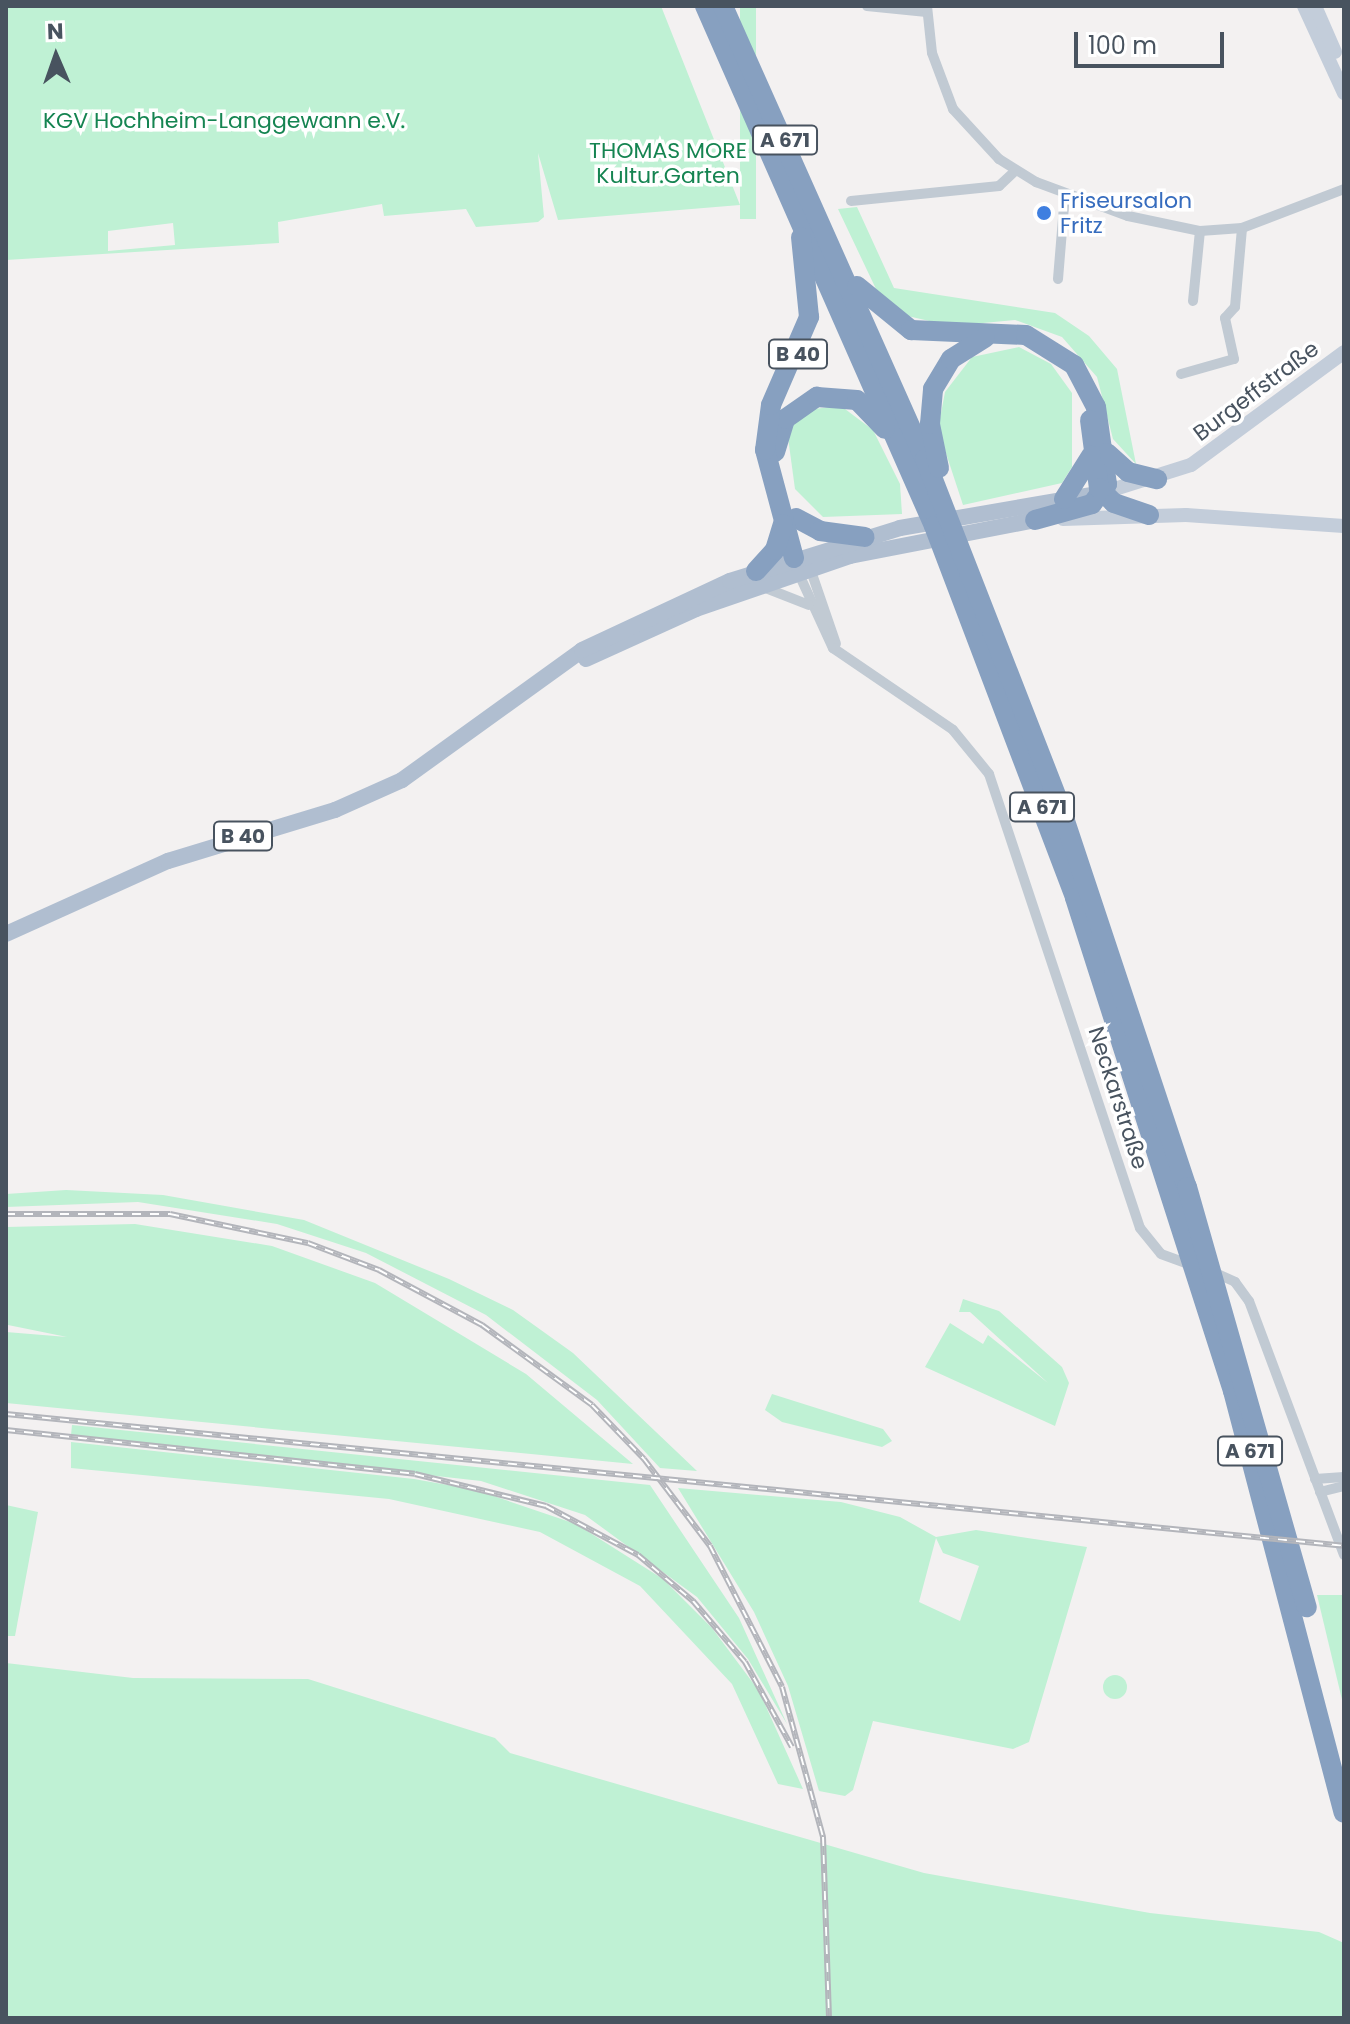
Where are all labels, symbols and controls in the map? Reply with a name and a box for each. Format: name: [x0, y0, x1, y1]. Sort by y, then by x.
north arrow: [16, 16, 96, 96]
text: N: [46, 16, 64, 47]
scale bar: [1078, 16, 1228, 66]
text: 100 m: [1088, 29, 1157, 62]
park label: KGV Hochheim-Langgewann e.V.: [43, 108, 405, 134]
road number: A 671: [751, 124, 819, 156]
park label: THOMAS MORE Kultur.Garten: [589, 137, 747, 188]
place label: Friseursalon Fritz: [1060, 187, 1192, 238]
marker: Friseursalon Fritz: [1035, 204, 1053, 222]
street label: Burgeffstraße: [1188, 335, 1324, 447]
road number: B 40: [768, 338, 828, 370]
road number: A 671: [1008, 791, 1076, 823]
road number: B 40: [213, 820, 273, 852]
street label: Neckarstraße: [1083, 1024, 1153, 1172]
road number: A 671: [1216, 1435, 1284, 1467]

